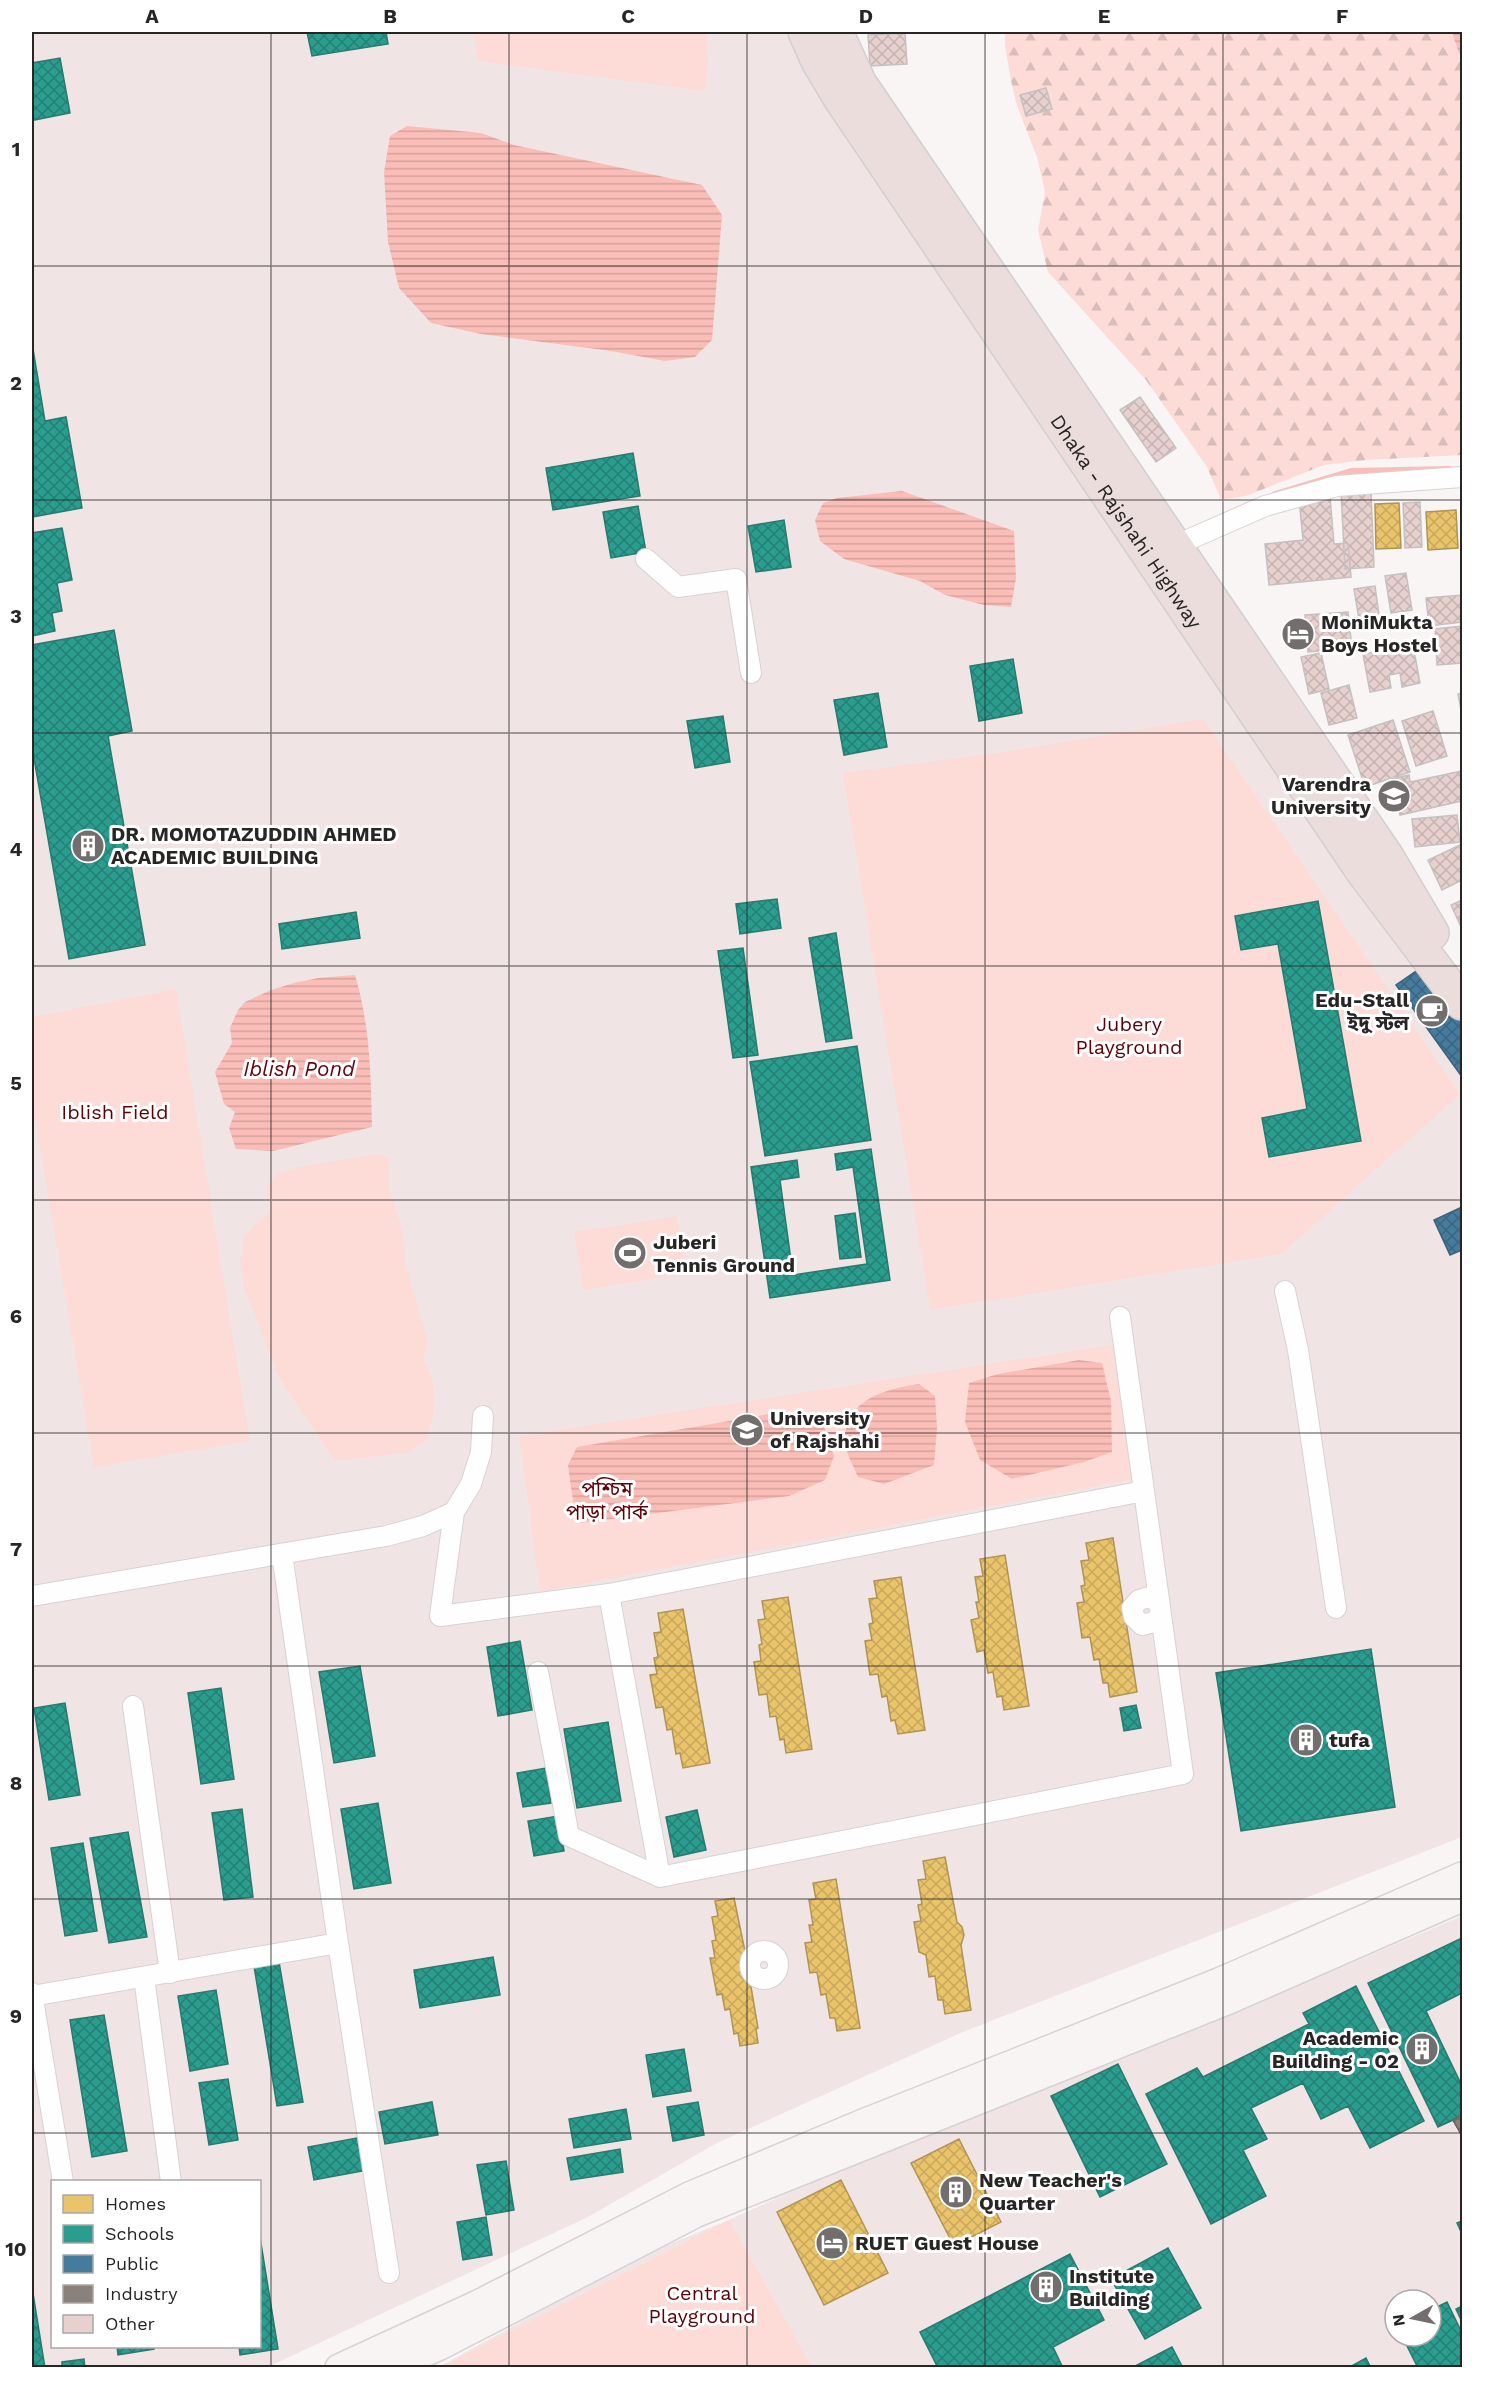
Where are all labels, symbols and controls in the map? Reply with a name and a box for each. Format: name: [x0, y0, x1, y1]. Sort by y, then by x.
text: A: [145, 4, 159, 28]
text: B: [383, 4, 397, 28]
text: C: [621, 4, 635, 28]
text: D: [859, 4, 873, 28]
text: E: [1098, 4, 1110, 28]
text: F: [1336, 4, 1348, 28]
text: 1: [12, 137, 20, 161]
text: 2: [10, 371, 22, 395]
street label: Dhaka - Rajshahi Highway: [1045, 410, 1207, 634]
text: 3: [10, 604, 22, 628]
place label: MoniMukta Boys Hostel: [1321, 610, 1438, 657]
hotel icon: MoniMukta Boys Hostel: [1280, 616, 1316, 652]
place label: Varendra University: [1271, 772, 1372, 819]
school or university icon: Varendra University: [1376, 778, 1412, 814]
place label: DR. MOMOTAZUDDIN AHMED ACADEMIC BUILDING: [111, 822, 397, 869]
building icon: DR. MOMOTAZUDDIN AHMED ACADEMIC BUILDING: [70, 828, 106, 864]
text: 4: [10, 837, 23, 861]
place label: Edu-Stall ইদু স্টল: [1315, 988, 1410, 1035]
cafe icon: Edu-Stall ইদু স্টল: [1414, 993, 1450, 1029]
park label: Jubery Playground: [1075, 1012, 1183, 1059]
water label: Iblish Pond: [243, 1056, 356, 1081]
text: 5: [10, 1071, 22, 1095]
park label: Iblish Field: [61, 1100, 169, 1124]
place label: Juberi Tennis Ground: [653, 1230, 795, 1277]
sports icon: Juberi Tennis Ground: [612, 1235, 648, 1271]
text: 6: [10, 1304, 22, 1328]
place label: University of Rajshahi: [770, 1406, 880, 1453]
school or university icon: University of Rajshahi: [729, 1412, 765, 1448]
park label: পশ্চিম পাড়া পার্ক: [566, 1477, 649, 1524]
text: 7: [10, 1537, 22, 1561]
building icon: tufa: [1288, 1722, 1324, 1758]
place label: tufa: [1329, 1728, 1370, 1752]
text: 8: [10, 1771, 22, 1795]
text: 9: [10, 2004, 22, 2028]
place label: Academic Building - 02: [1272, 2026, 1399, 2073]
building icon: Academic Building - 02: [1404, 2031, 1440, 2067]
place label: New Teacher's Quarter: [979, 2168, 1122, 2215]
building icon: New Teacher's Quarter: [938, 2174, 974, 2210]
legend: [51, 2180, 261, 2348]
text: Homes: [105, 2193, 166, 2214]
text: Schools: [105, 2223, 174, 2244]
hotel icon: RUET Guest House: [814, 2225, 850, 2261]
place label: RUET Guest House: [855, 2231, 1039, 2255]
text: 10: [5, 2237, 27, 2261]
text: Public: [105, 2253, 159, 2274]
place label: Institute Building: [1069, 2264, 1154, 2311]
building icon: Institute Building: [1028, 2269, 1064, 2305]
park label: Central Playground: [648, 2281, 756, 2328]
text: Industry: [105, 2283, 178, 2304]
north arrow: [1383, 2288, 1443, 2348]
text: Other: [105, 2313, 155, 2334]
text: N: [1388, 2313, 1409, 2328]

